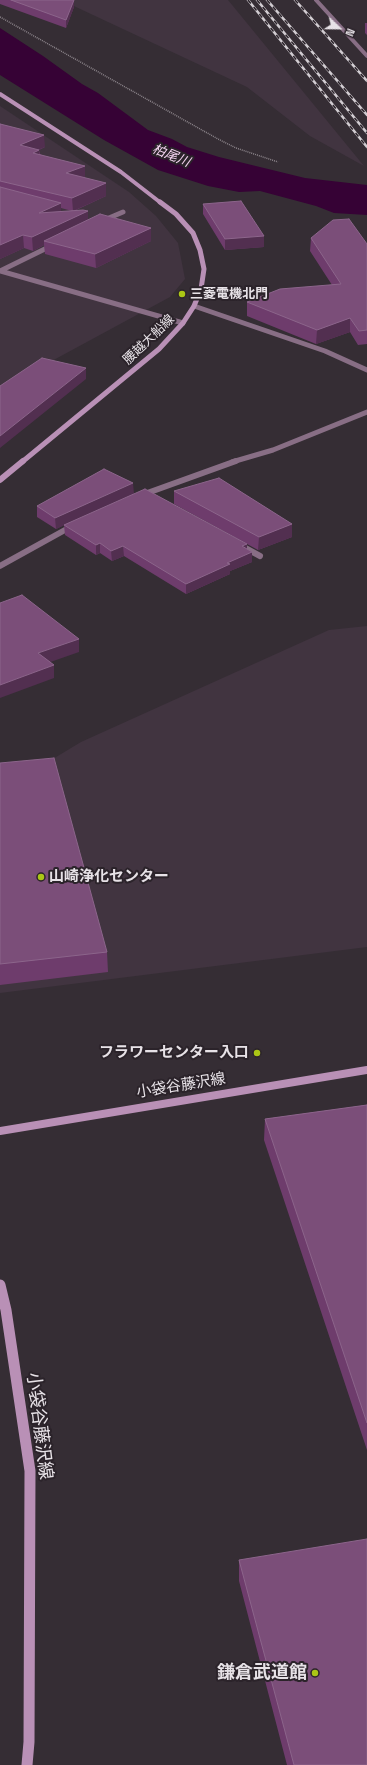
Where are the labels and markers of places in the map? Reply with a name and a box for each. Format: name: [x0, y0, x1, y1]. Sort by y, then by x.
place label: 三菱電機北門: [190, 286, 268, 302]
marker: 三菱電機北門: [177, 289, 187, 299]
place label: 山崎浄化センター: [49, 868, 169, 886]
marker: 山崎浄化センター: [36, 872, 46, 882]
place label: フラワーセンター入口: [99, 1044, 249, 1062]
marker: フラワーセンター入口: [252, 1048, 262, 1058]
place label: 鎌倉武道館: [217, 1662, 307, 1684]
marker: 鎌倉武道館: [310, 1668, 320, 1678]

